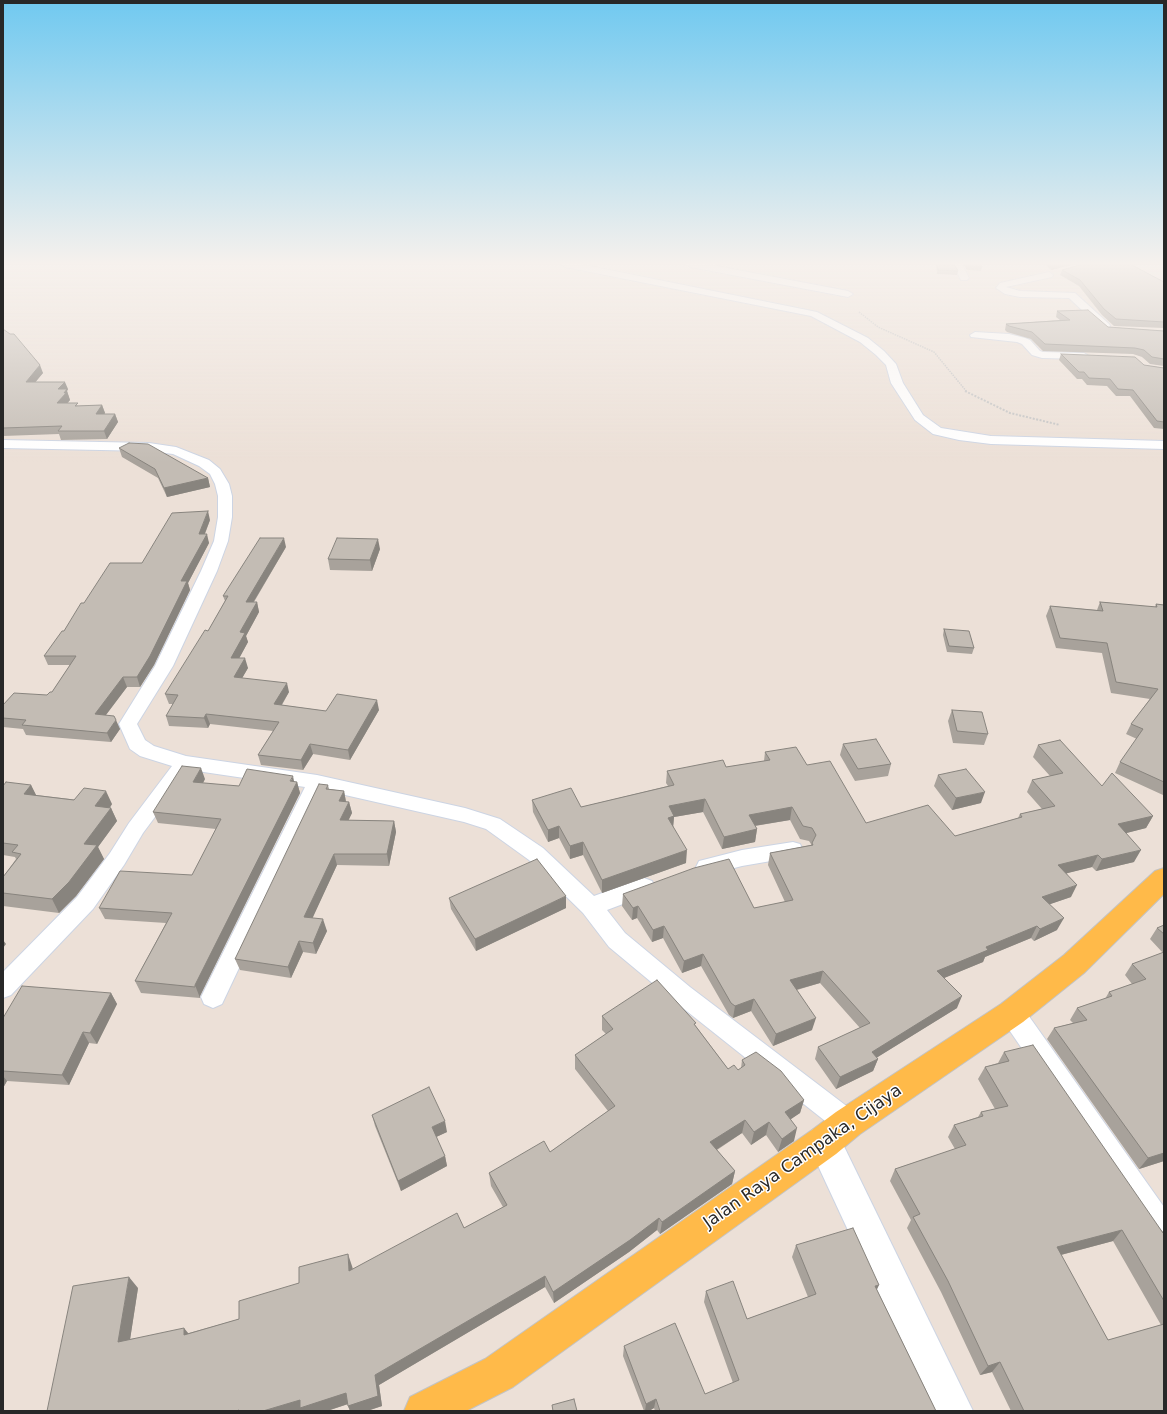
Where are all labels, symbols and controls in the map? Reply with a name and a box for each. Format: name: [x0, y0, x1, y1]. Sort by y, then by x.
street label: Jalan Raya Campaka, Cijaya: [700, 1081, 906, 1233]

